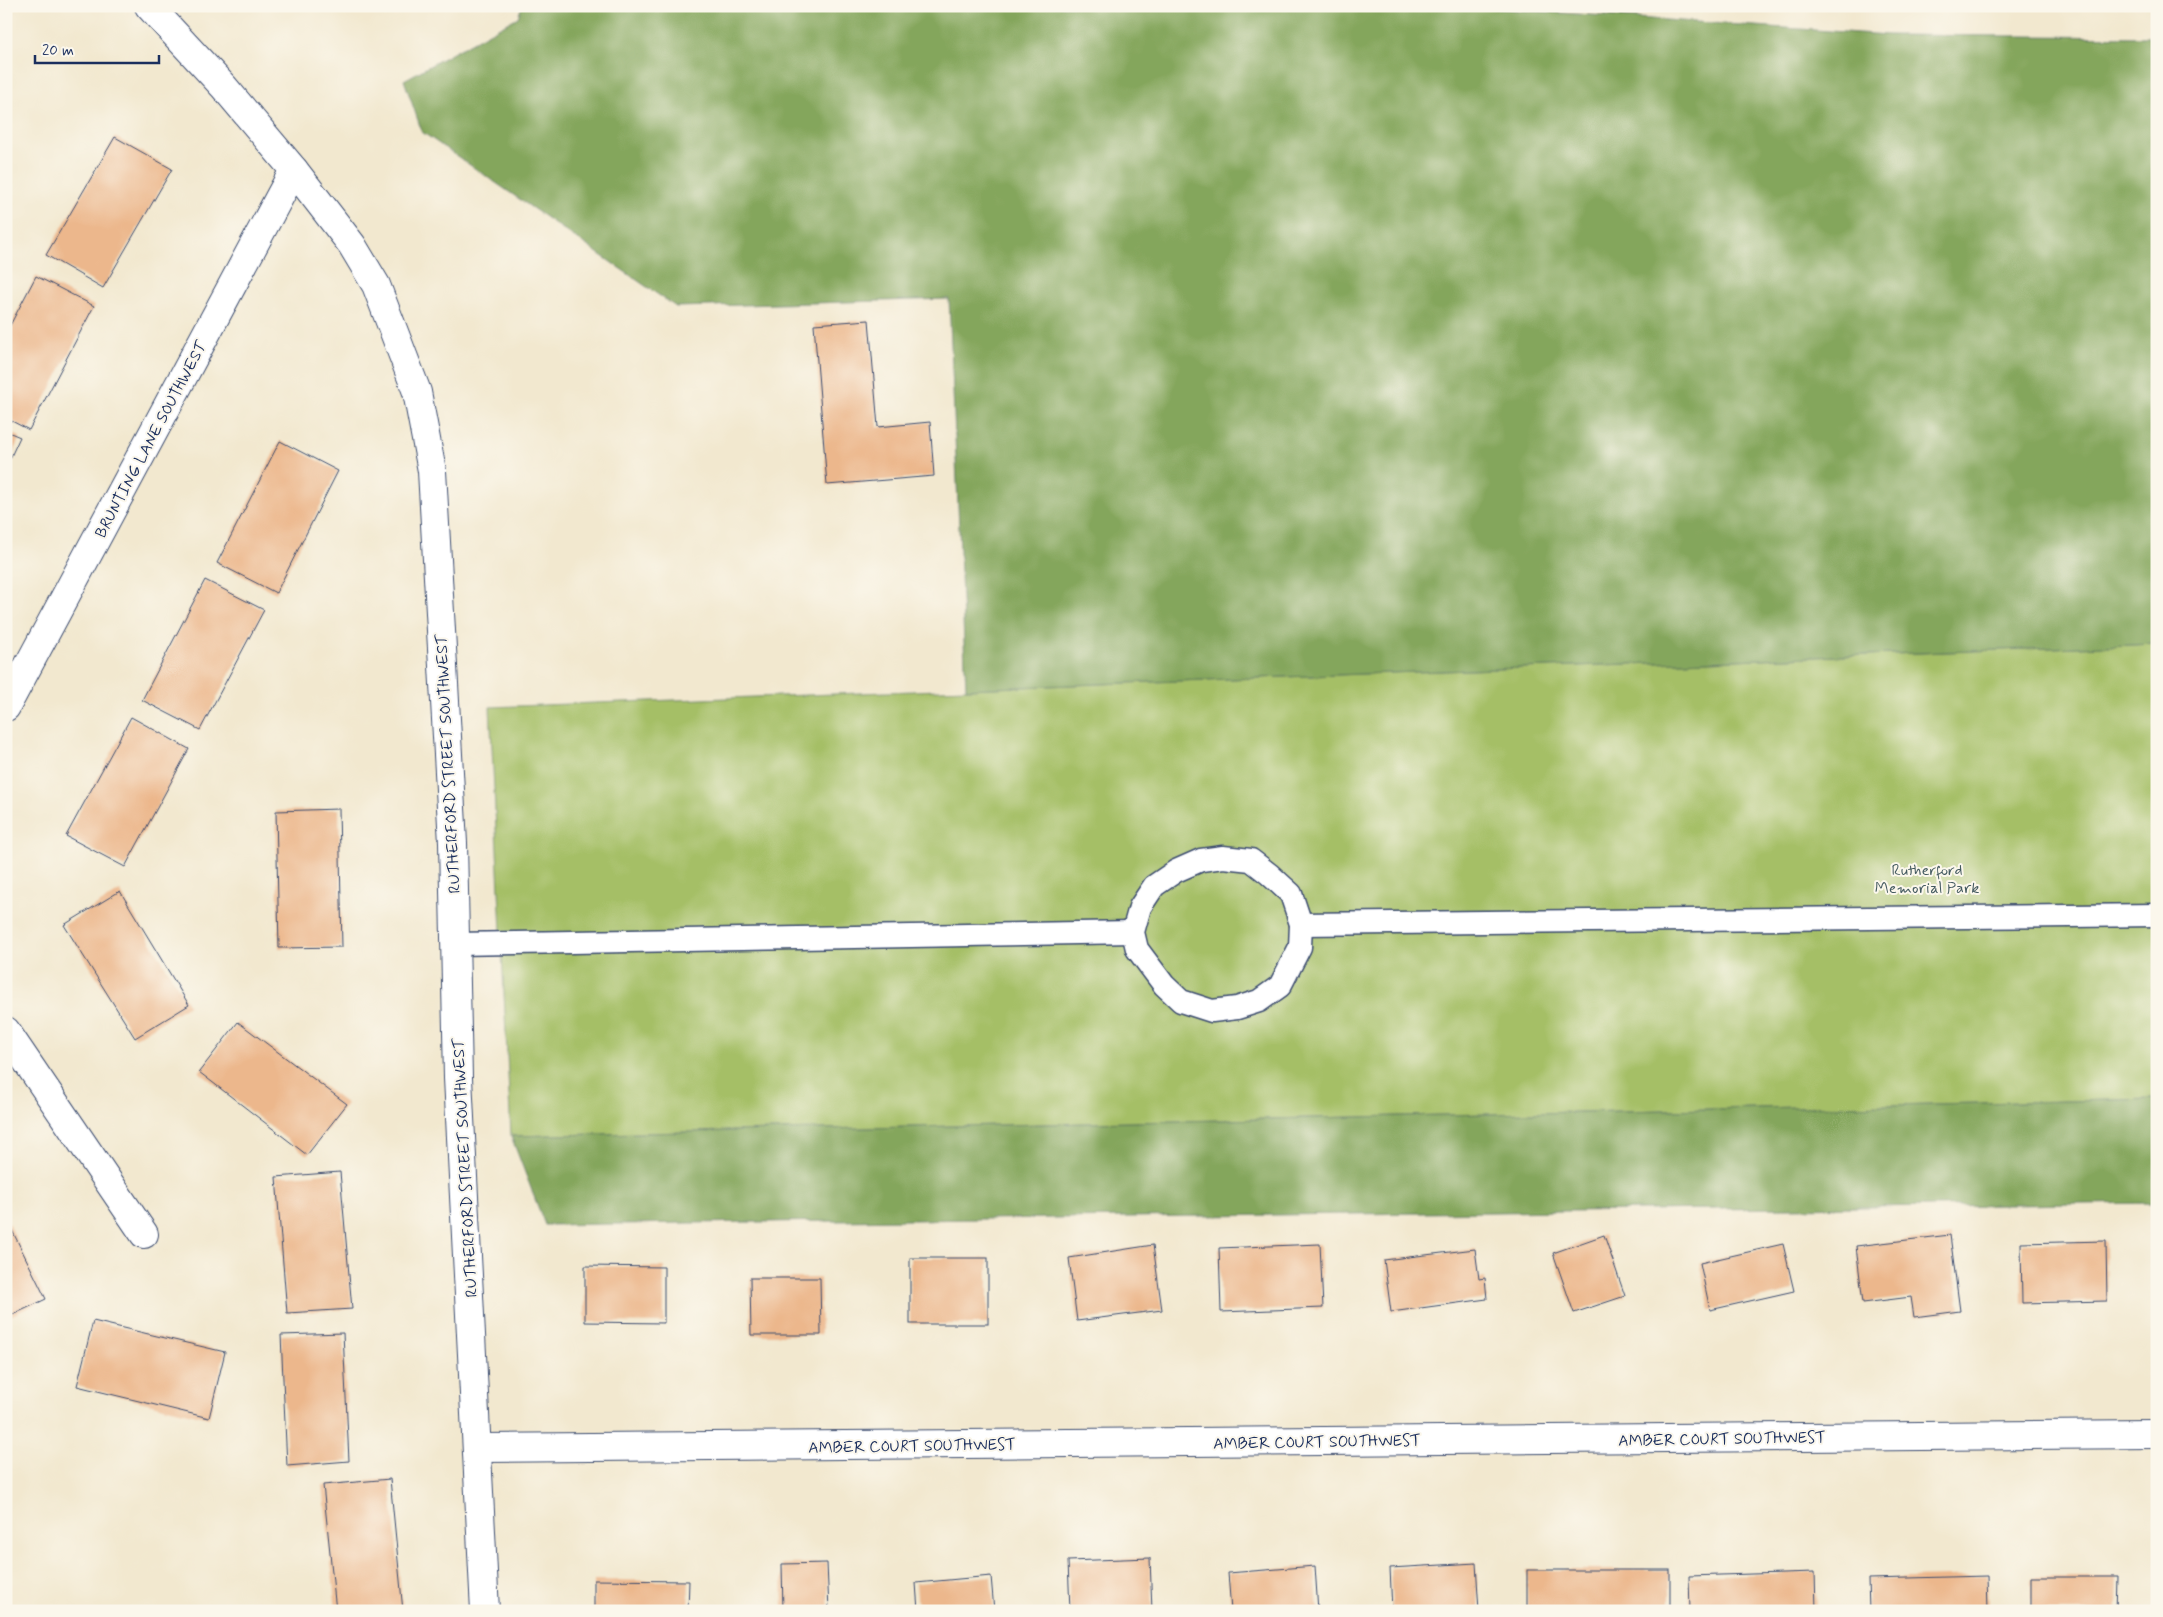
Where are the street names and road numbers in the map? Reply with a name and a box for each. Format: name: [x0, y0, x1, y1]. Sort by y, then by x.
street label: BRUNTING LANE SOUTHWEST: [90, 337, 213, 542]
street label: RUTHERFORD STREET SOUTHWEST: [431, 633, 466, 894]
street label: RUTHERFORD STREET SOUTHWEST: [448, 1037, 483, 1298]
street label: AMBER COURT SOUTHWEST: [1618, 1427, 1826, 1452]
street label: AMBER COURT SOUTHWEST: [1213, 1430, 1421, 1455]
street label: AMBER COURT SOUTHWEST: [808, 1434, 1016, 1459]

